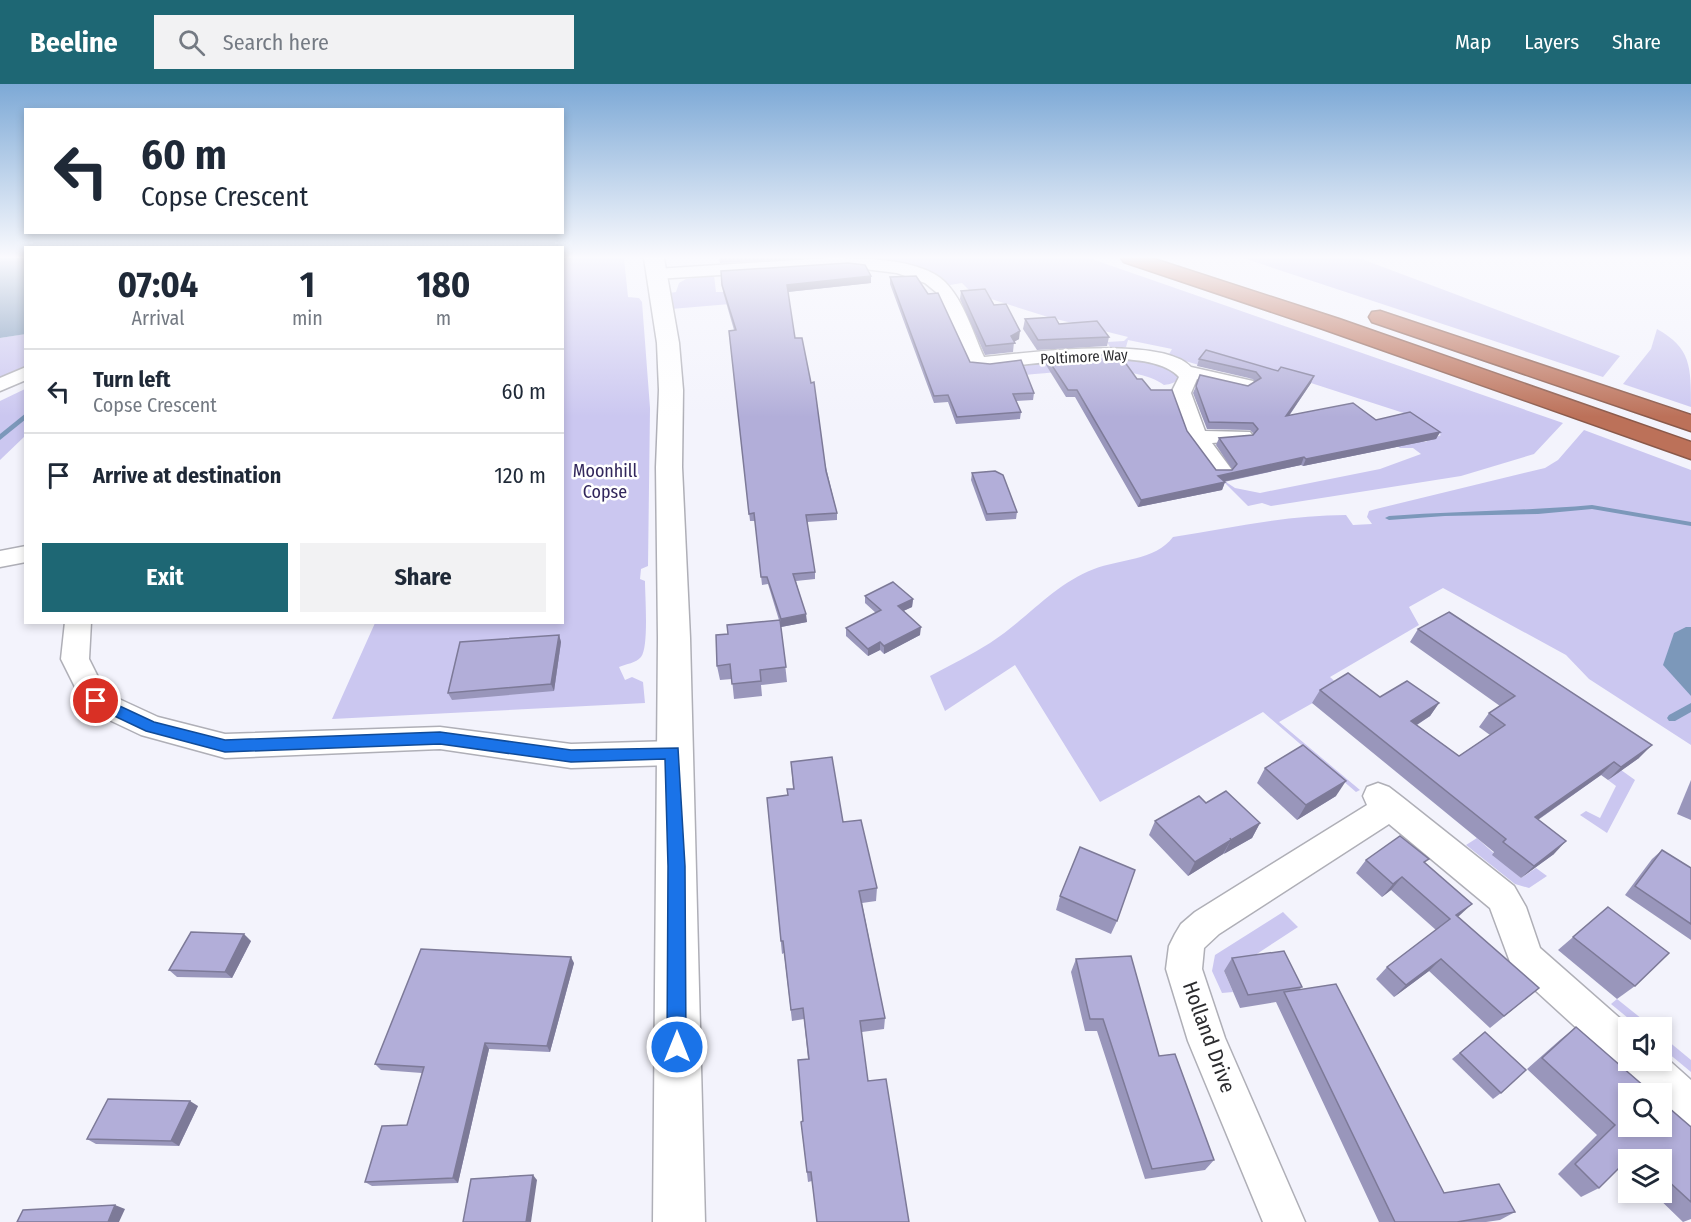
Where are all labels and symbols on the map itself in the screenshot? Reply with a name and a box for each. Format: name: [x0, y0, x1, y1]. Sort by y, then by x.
street label: Poltimore Way: [1040, 346, 1129, 368]
park label: Moonhill Copse: [573, 460, 638, 503]
pin: [70, 675, 121, 726]
street label: Holland Drive: [1177, 978, 1241, 1096]
position arrow: [645, 1015, 709, 1079]

